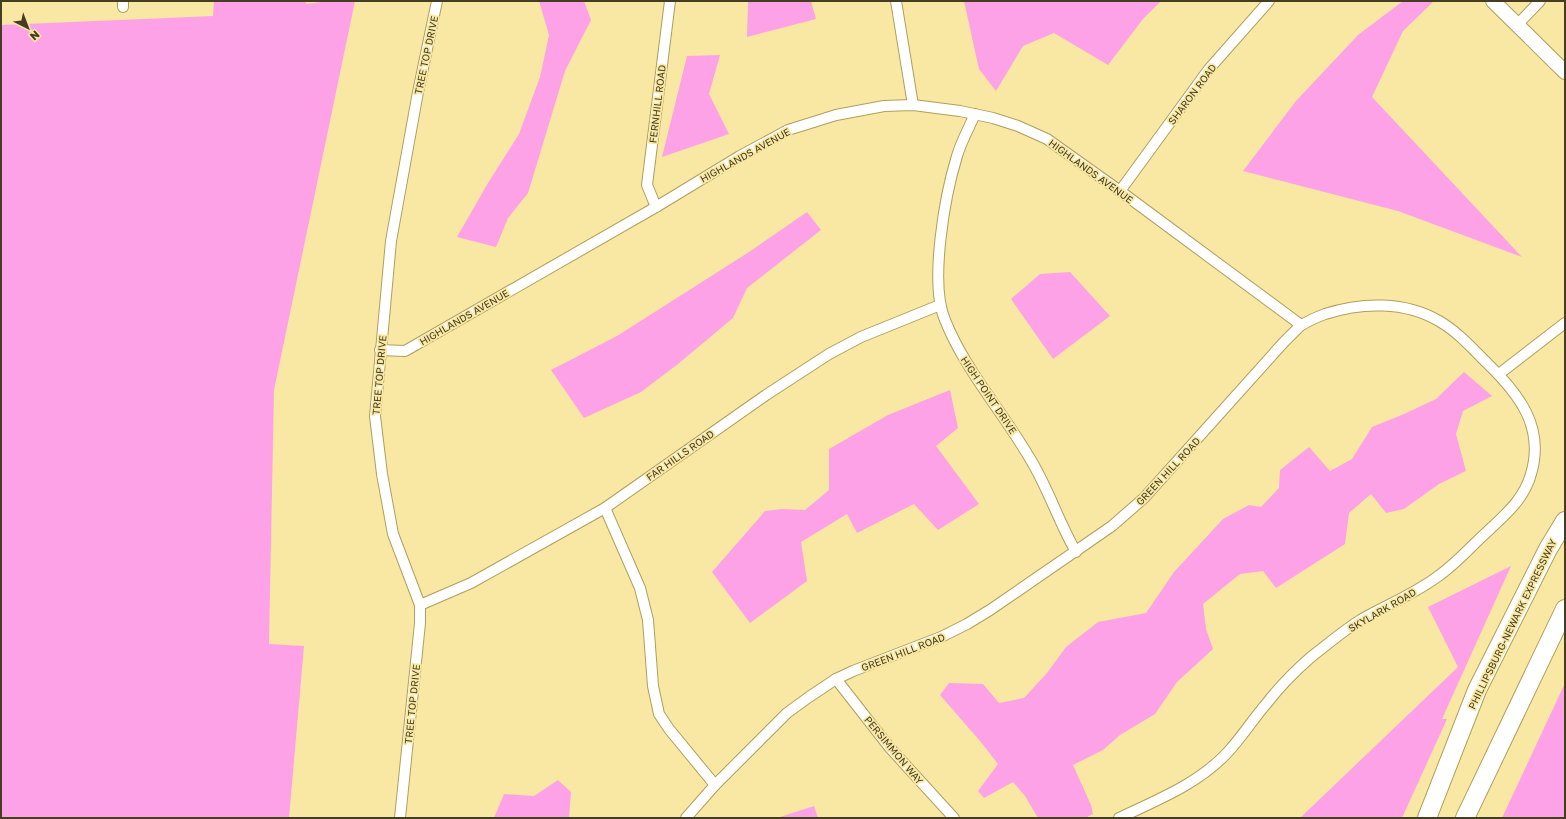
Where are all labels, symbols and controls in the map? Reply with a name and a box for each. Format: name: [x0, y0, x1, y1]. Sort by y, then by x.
north arrow: [8, 8, 48, 48]
street label: TREE TOP DRIVE: [412, 15, 440, 95]
text: N: [28, 28, 42, 43]
street label: SHARON ROAD: [1165, 61, 1219, 127]
street label: FERNHILL ROAD: [646, 64, 668, 144]
street label: HIGHLANDS AVENUE: [698, 125, 792, 185]
street label: HIGHLANDS AVENUE: [1047, 136, 1135, 206]
street label: HIGHLANDS AVENUE: [417, 287, 511, 347]
street label: TREE TOP DRIVE: [370, 335, 388, 415]
street label: HIGH POINT DRIVE: [959, 354, 1019, 436]
street label: FAR HILLS ROAD: [644, 427, 716, 483]
street label: GREEN HILL ROAD: [1133, 435, 1203, 507]
street label: PHILLIPSBURG-NEWARK EXPRESSWAY: [1465, 536, 1559, 711]
street label: SKYLARK ROAD: [1346, 586, 1418, 634]
street label: GREEN HILL ROAD: [860, 631, 946, 673]
street label: TREE TOP DRIVE: [402, 664, 422, 744]
street label: PERSIMMON WAY: [862, 714, 926, 787]

